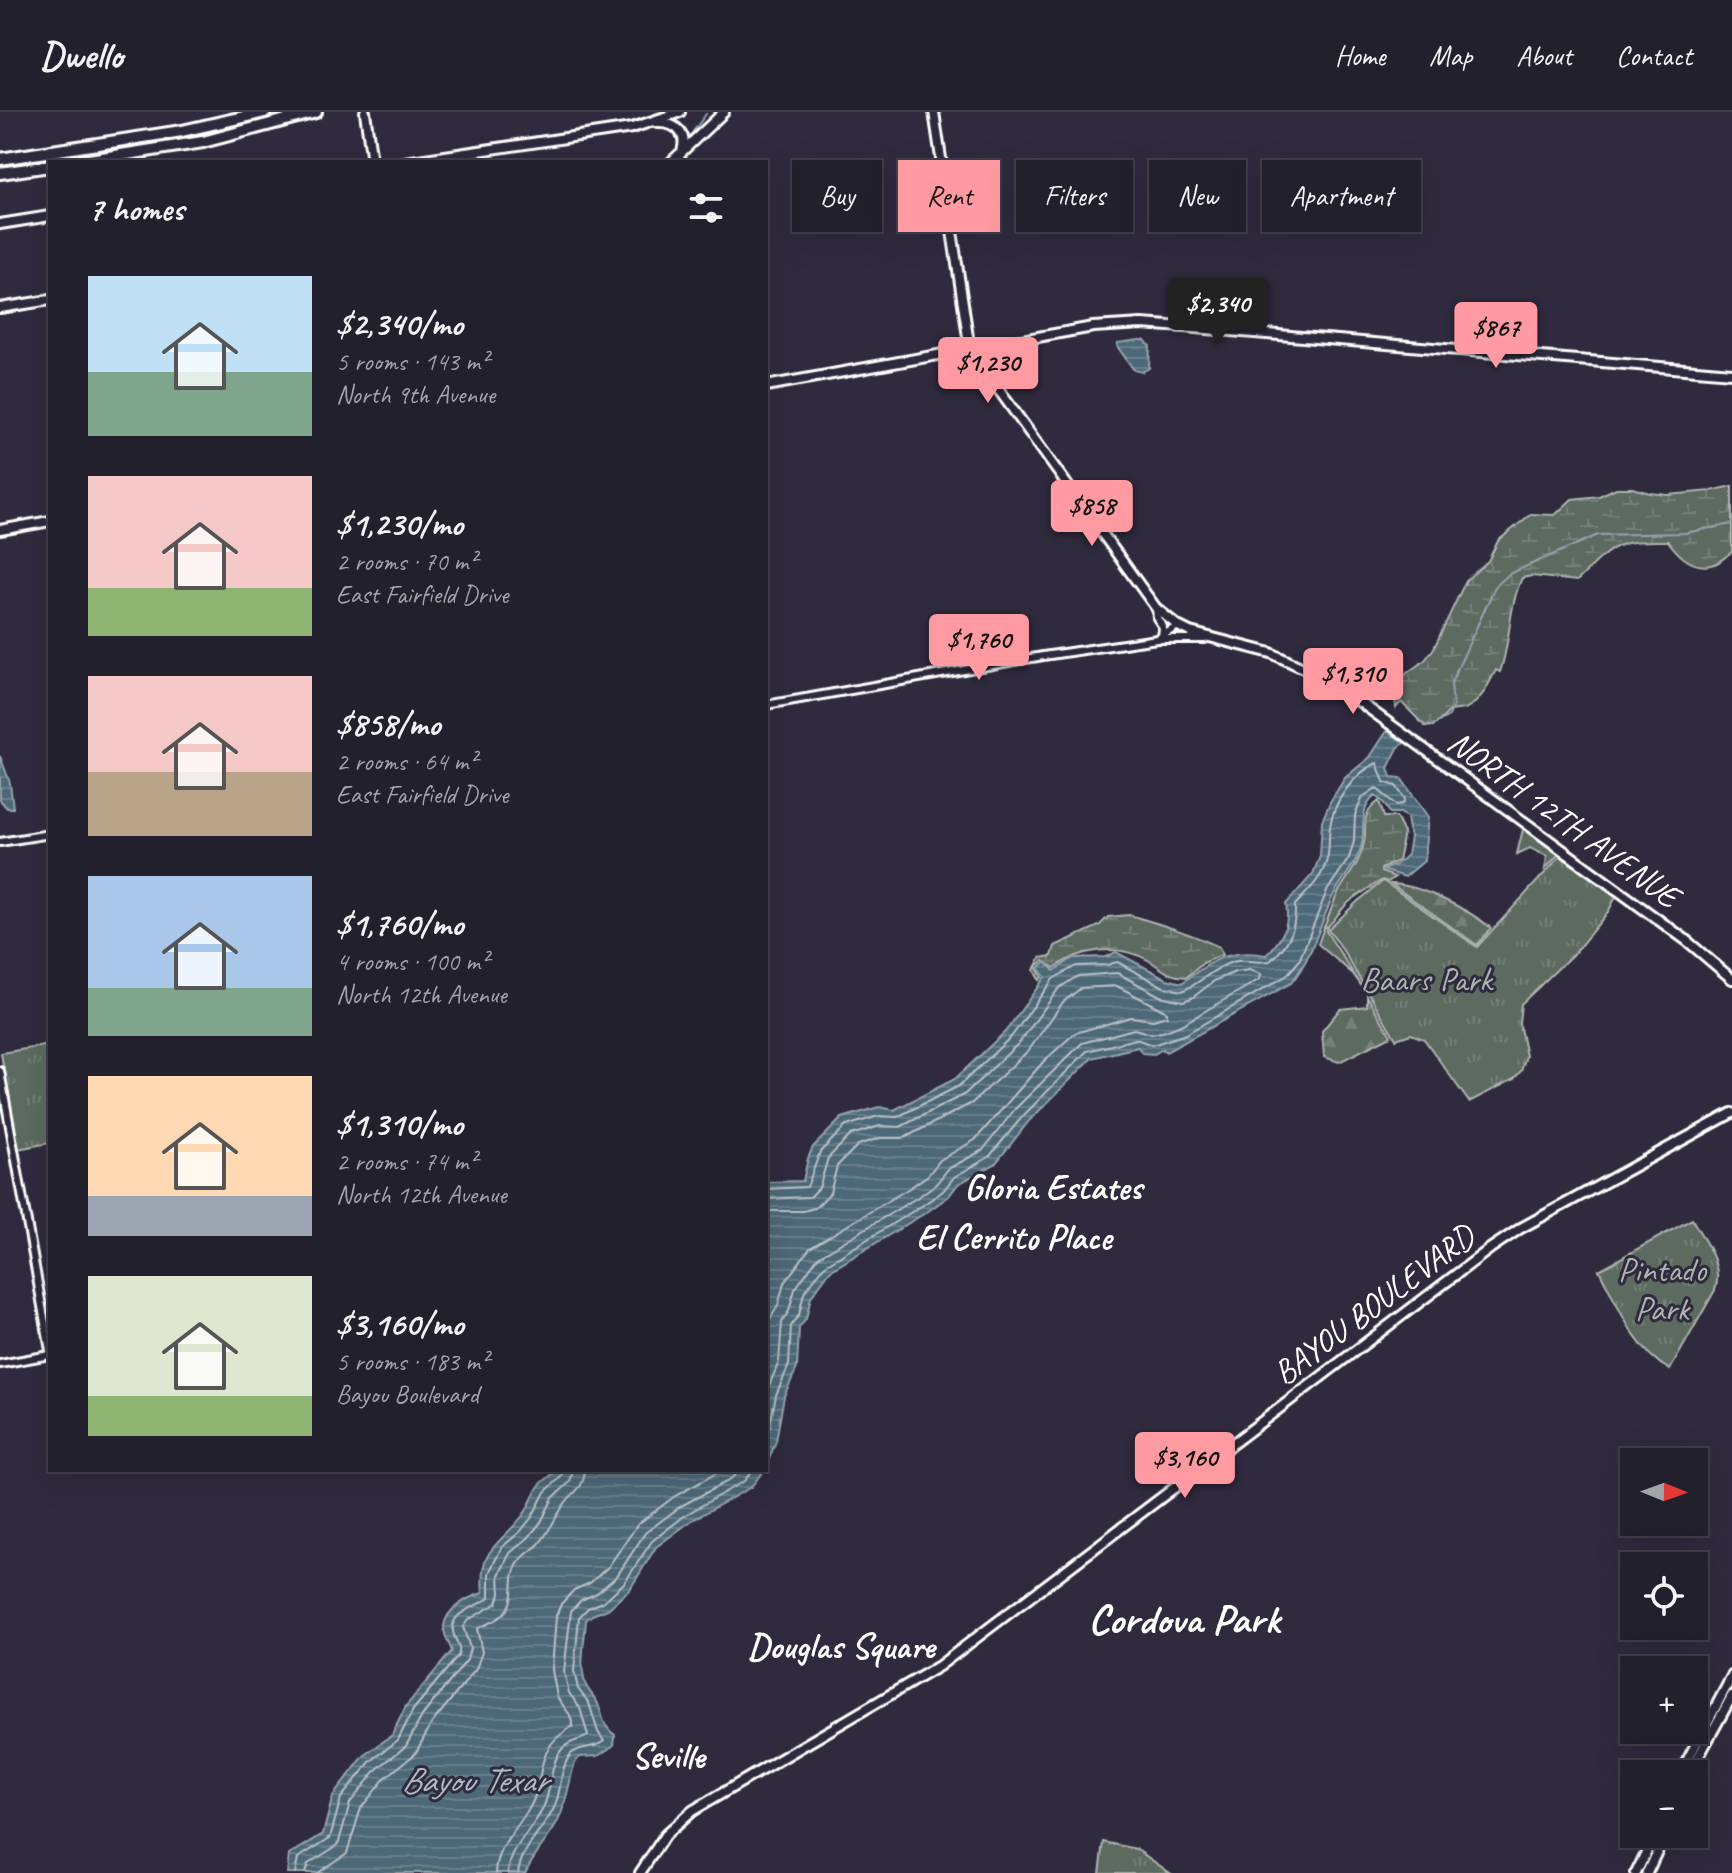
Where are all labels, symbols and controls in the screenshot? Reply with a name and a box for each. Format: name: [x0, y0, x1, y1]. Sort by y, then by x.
text: Dwello: [40, 32, 123, 79]
text: Home: [1335, 38, 1385, 73]
text: Map: [1429, 38, 1472, 73]
text: About: [1516, 38, 1572, 73]
text: Contact: [1616, 38, 1692, 73]
chip: Buy: [792, 160, 882, 232]
chip: Rent: [898, 160, 1000, 232]
chip: Filters: [1016, 160, 1133, 232]
chip: New: [1149, 160, 1246, 232]
chip: Apartment: [1262, 160, 1421, 232]
icon: filters: [684, 186, 728, 230]
text: 7 homes: [88, 187, 184, 230]
pin: $2,340: [1153, 278, 1283, 346]
text: $2,340: [1186, 287, 1250, 320]
text: $2,340/mo: [336, 302, 463, 345]
pin: $867: [1449, 302, 1543, 370]
icon: home: [152, 308, 248, 404]
text: $867: [1472, 311, 1520, 344]
pin: $1,230: [923, 337, 1053, 405]
text: 5 rooms · 143 m²: [336, 345, 488, 378]
text: $1,230: [956, 346, 1020, 379]
text: North 9th Avenue: [336, 378, 495, 411]
pin: $858: [1045, 480, 1139, 548]
text: $858: [1069, 489, 1115, 522]
text: $1,230/mo: [336, 502, 463, 545]
icon: home: [152, 508, 248, 604]
text: 2 rooms · 70 m²: [336, 545, 477, 578]
text: East Fairfield Drive: [336, 578, 508, 611]
pin: $1,760: [914, 614, 1044, 682]
text: $1,760: [947, 623, 1011, 656]
pin: $1,310: [1288, 648, 1418, 716]
text: $1,310: [1321, 657, 1385, 690]
text: $858/mo: [336, 702, 440, 745]
icon: home: [152, 708, 248, 804]
street label: NORTH 12TH AVENUE: [1440, 720, 1691, 919]
text: 2 rooms · 64 m²: [336, 745, 477, 778]
text: East Fairfield Drive: [336, 778, 508, 811]
text: $1,760/mo: [336, 902, 463, 945]
icon: home: [152, 908, 248, 1004]
text: 4 rooms · 100 m²: [336, 945, 488, 978]
park label: Baars Park: [1360, 958, 1494, 1001]
text: North 12th Avenue: [336, 978, 507, 1011]
text: $1,310/mo: [336, 1102, 463, 1145]
icon: home: [152, 1108, 248, 1204]
text: 2 rooms · 74 m²: [336, 1145, 477, 1178]
district label: Gloria Estates: [964, 1164, 1145, 1210]
text: North 12th Avenue: [336, 1178, 507, 1211]
street label: BAYOU BOULEVARD: [1264, 1213, 1485, 1394]
district label: El Cerrito Place: [916, 1214, 1115, 1260]
park label: Pintado Park: [1618, 1248, 1708, 1330]
text: $3,160/mo: [336, 1302, 464, 1345]
icon: home: [152, 1308, 248, 1404]
text: 5 rooms · 183 m²: [336, 1345, 488, 1378]
text: Bayou Boulevard: [336, 1378, 479, 1411]
pin: $3,160: [1120, 1432, 1250, 1500]
text: $3,160: [1153, 1441, 1217, 1474]
north arrow: [1620, 1448, 1708, 1536]
map controls: [1620, 1448, 1708, 1848]
button: locate: [1620, 1552, 1708, 1640]
district label: Cordova Park: [1088, 1593, 1283, 1646]
district label: Douglas Square: [747, 1623, 938, 1669]
button: +: [1620, 1656, 1708, 1744]
district label: Seville: [632, 1733, 707, 1779]
water label: Bayou Texar: [401, 1757, 553, 1803]
button: −: [1620, 1760, 1708, 1848]

